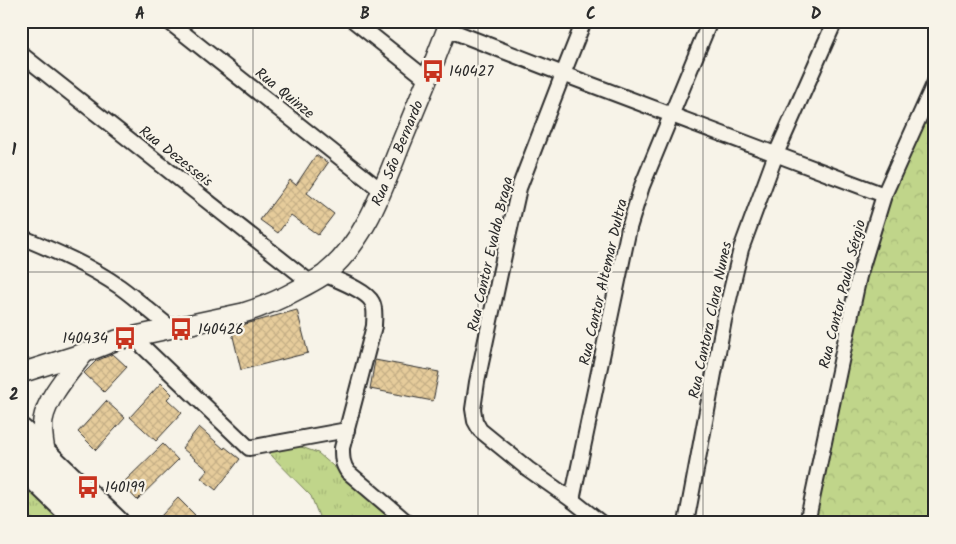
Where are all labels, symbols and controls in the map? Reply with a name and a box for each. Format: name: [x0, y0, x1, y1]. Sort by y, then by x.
text: A: [135, 2, 145, 27]
text: B: [360, 2, 370, 27]
text: C: [586, 2, 596, 27]
text: D: [811, 2, 822, 27]
bus stop icon: 140427: [420, 58, 446, 84]
place label: 140427: [449, 60, 494, 84]
street label: Rua Quinze: [249, 62, 320, 126]
street label: Rua São Bernardo: [366, 97, 431, 210]
street label: Rua Dezesseis: [133, 120, 218, 194]
text: 1: [12, 138, 17, 163]
street label: Rua Cantor Evaldo Braga: [461, 174, 520, 334]
street label: Rua Cantor Altemar Dultra: [573, 197, 635, 368]
street label: Rua Cantor Paulo Sérgio: [813, 217, 873, 371]
street label: Rua Cantora Clara Nunes: [683, 239, 739, 401]
bus stop icon: 140426: [168, 316, 194, 342]
place label: 140426: [198, 318, 244, 342]
bus stop icon: 140434: [112, 325, 138, 351]
place label: 140434: [62, 327, 108, 351]
text: 2: [9, 383, 19, 408]
bus stop icon: 140199: [75, 474, 101, 500]
place label: 140199: [105, 476, 146, 500]

